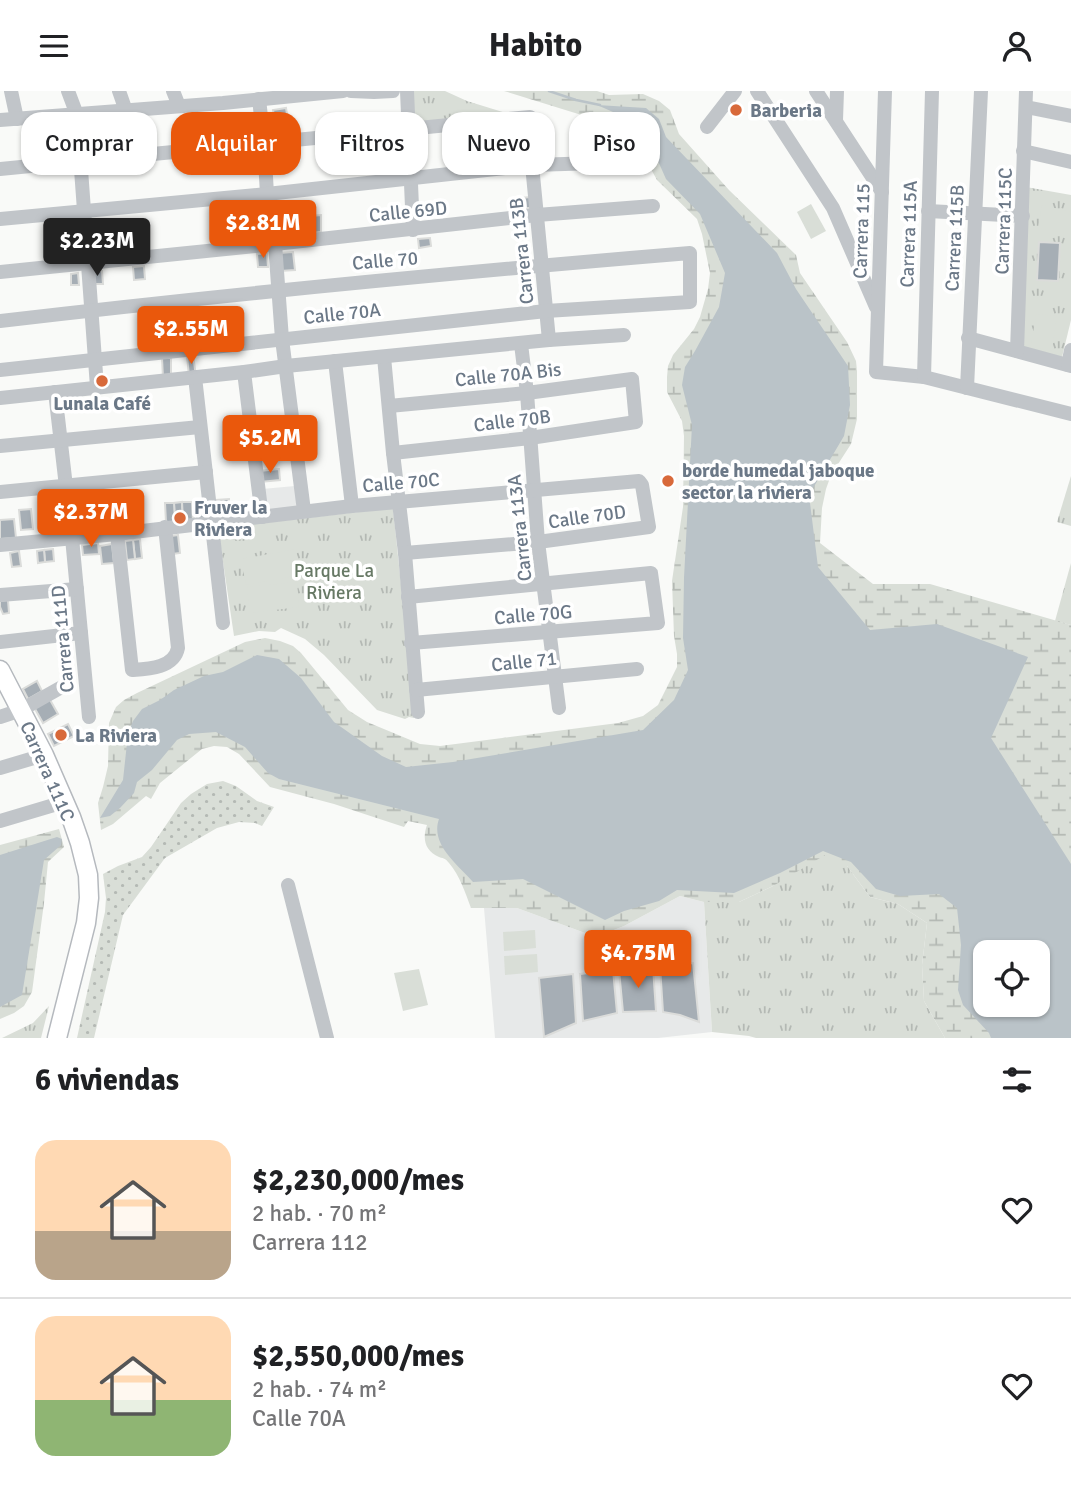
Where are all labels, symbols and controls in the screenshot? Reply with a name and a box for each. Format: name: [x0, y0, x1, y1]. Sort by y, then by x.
text: Habito: [489, 26, 582, 65]
icon: menu: [35, 27, 73, 65]
icon: person: [998, 27, 1036, 65]
place label: Barberia: [750, 99, 822, 123]
marker: Barberia: [728, 102, 744, 118]
chip: Comprar: [21, 112, 157, 175]
chip: Alquilar: [171, 112, 301, 175]
chip: Filtros: [315, 112, 428, 175]
chip: Nuevo: [442, 112, 555, 175]
chip: Piso: [569, 112, 660, 175]
street label: Carrera 115C: [990, 167, 1018, 275]
street label: Carrera 115A: [895, 180, 923, 288]
street label: Carrera 115: [848, 183, 876, 279]
street label: Carrera 115B: [940, 184, 970, 292]
street label: Calle 69D: [368, 196, 448, 228]
street label: Carrera 113B: [504, 196, 540, 305]
pin: $2.81M: [206, 201, 320, 260]
text: $2.81M: [225, 208, 301, 237]
pin: $2.23M: [40, 219, 154, 278]
text: $2.23M: [59, 226, 135, 255]
street label: Calle 70: [351, 246, 419, 276]
street label: Calle 70A: [302, 298, 382, 330]
pin: $2.55M: [134, 307, 248, 366]
text: $2.55M: [153, 314, 229, 343]
street label: Calle 70A Bis: [454, 357, 562, 393]
marker: Lunala Café: [94, 373, 110, 389]
place label: Lunala Café: [53, 392, 151, 416]
street label: Calle 70B: [472, 404, 552, 438]
pin: $5.2M: [221, 415, 319, 475]
text: $5.2M: [238, 423, 302, 452]
place label: borde humedal jaboque sector la riviera: [682, 459, 875, 505]
street label: Calle 70C: [361, 468, 441, 498]
street label: Carrera 113A: [502, 473, 538, 582]
marker: borde humedal jaboque sector la riviera: [660, 473, 676, 489]
pin: $2.37M: [34, 489, 148, 549]
place label: Fruver la Riviera: [194, 496, 268, 542]
text: $2.37M: [53, 497, 129, 526]
street label: Calle 70D: [547, 500, 628, 534]
marker: Fruver la Riviera: [172, 510, 188, 526]
park label: Parque La Riviera: [294, 559, 374, 605]
street label: Carrera 111D: [46, 584, 80, 694]
street label: Calle 70G: [493, 600, 573, 630]
street label: Calle 71: [490, 647, 558, 677]
street label: Carrera 111C: [14, 718, 80, 825]
place label: La Riviera: [75, 724, 157, 748]
marker: La Riviera: [53, 727, 69, 743]
pin: $4.75M: [581, 930, 695, 990]
text: $4.75M: [600, 938, 676, 967]
map controls: [973, 940, 1050, 1017]
button: locate: [973, 940, 1050, 1017]
icon: filters: [998, 1061, 1036, 1099]
text: 6 viviendas: [35, 1062, 179, 1099]
text: $2,230,000/mes: [252, 1162, 464, 1199]
icon: home: [91, 1168, 175, 1252]
icon: heart: [998, 1191, 1036, 1229]
text: 2 hab. · 70 m²: [252, 1199, 387, 1228]
text: Carrera 112: [252, 1228, 368, 1257]
text: $2,550,000/mes: [252, 1338, 464, 1375]
icon: home: [91, 1344, 175, 1428]
icon: heart: [998, 1367, 1036, 1405]
text: 2 hab. · 74 m²: [252, 1375, 387, 1404]
text: Calle 70A: [252, 1404, 346, 1433]

